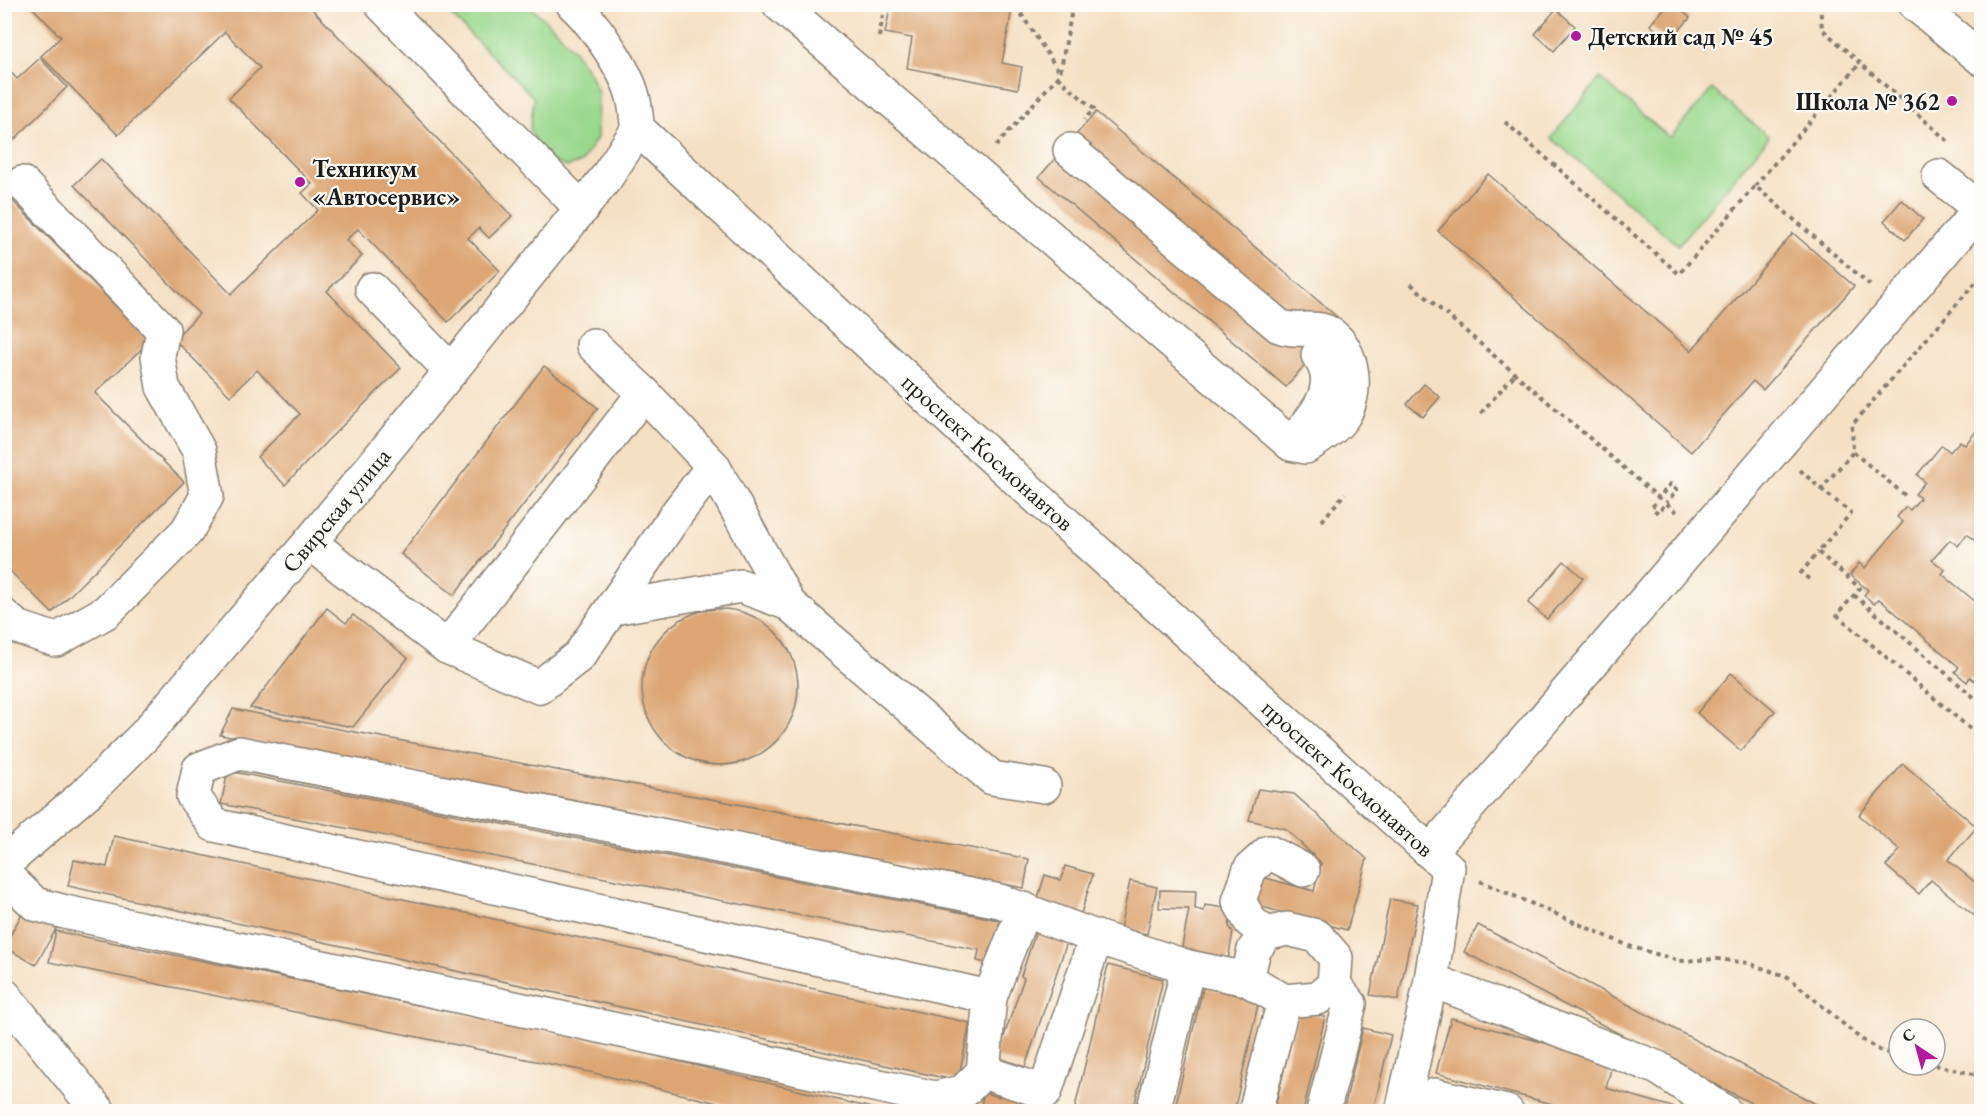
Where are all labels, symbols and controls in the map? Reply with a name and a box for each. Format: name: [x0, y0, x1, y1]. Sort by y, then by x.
place label: Детский сад № 45: [1588, 21, 1774, 52]
marker: Детский сад № 45: [1569, 29, 1583, 43]
place label: Школа № 362: [1796, 86, 1940, 117]
marker: Школа № 362: [1945, 94, 1959, 108]
place label: Техникум «Автосервис»: [312, 153, 460, 212]
marker: Техникум «Автосервис»: [293, 175, 307, 189]
street label: проспект Космонавтов: [895, 366, 1081, 538]
street label: Свирская улица: [275, 441, 398, 579]
street label: проспект Космонавтов: [1255, 692, 1441, 864]
north arrow: [1887, 1017, 1947, 1077]
text: С: [1898, 1023, 1919, 1047]

